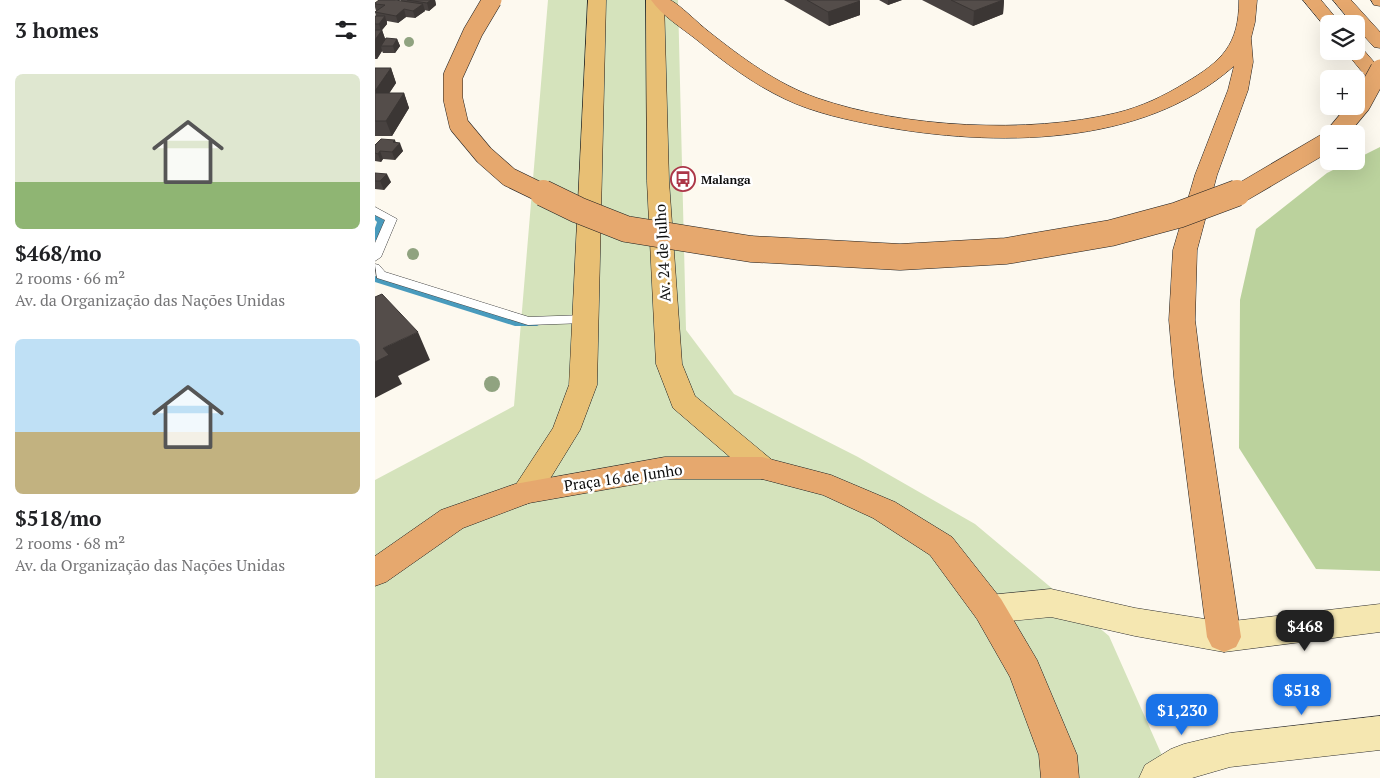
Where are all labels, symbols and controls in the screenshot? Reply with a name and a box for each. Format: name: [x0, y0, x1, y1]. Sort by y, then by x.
map controls: [1320, 15, 1365, 170]
button: layers: [1320, 15, 1365, 60]
text: 3 homes: [15, 16, 99, 44]
icon: filters: [332, 16, 360, 44]
button: +: [1320, 70, 1365, 115]
icon: home: [143, 107, 233, 197]
button: −: [1320, 125, 1365, 170]
bus stop icon: Malanga: [670, 166, 696, 192]
place label: Malanga: [701, 172, 751, 187]
street label: Av. 24 de Julho: [649, 204, 675, 302]
text: $468/mo: [15, 239, 102, 267]
text: 2 rooms · 66 m²: [15, 267, 125, 289]
text: Av. da Organização das Nações Unidas: [15, 289, 285, 311]
icon: home: [143, 372, 233, 462]
street label: Praça 16 de Junho: [563, 459, 683, 495]
text: $518/mo: [15, 504, 102, 532]
text: 2 rooms · 68 m²: [15, 532, 125, 554]
text: Av. da Organização das Nações Unidas: [15, 554, 285, 576]
pin: $468: [1275, 610, 1335, 652]
text: $468: [1287, 615, 1323, 637]
pin: $518: [1272, 674, 1332, 716]
text: $518: [1284, 679, 1320, 701]
pin: $1,230: [1141, 694, 1223, 736]
text: $1,230: [1157, 699, 1207, 721]

